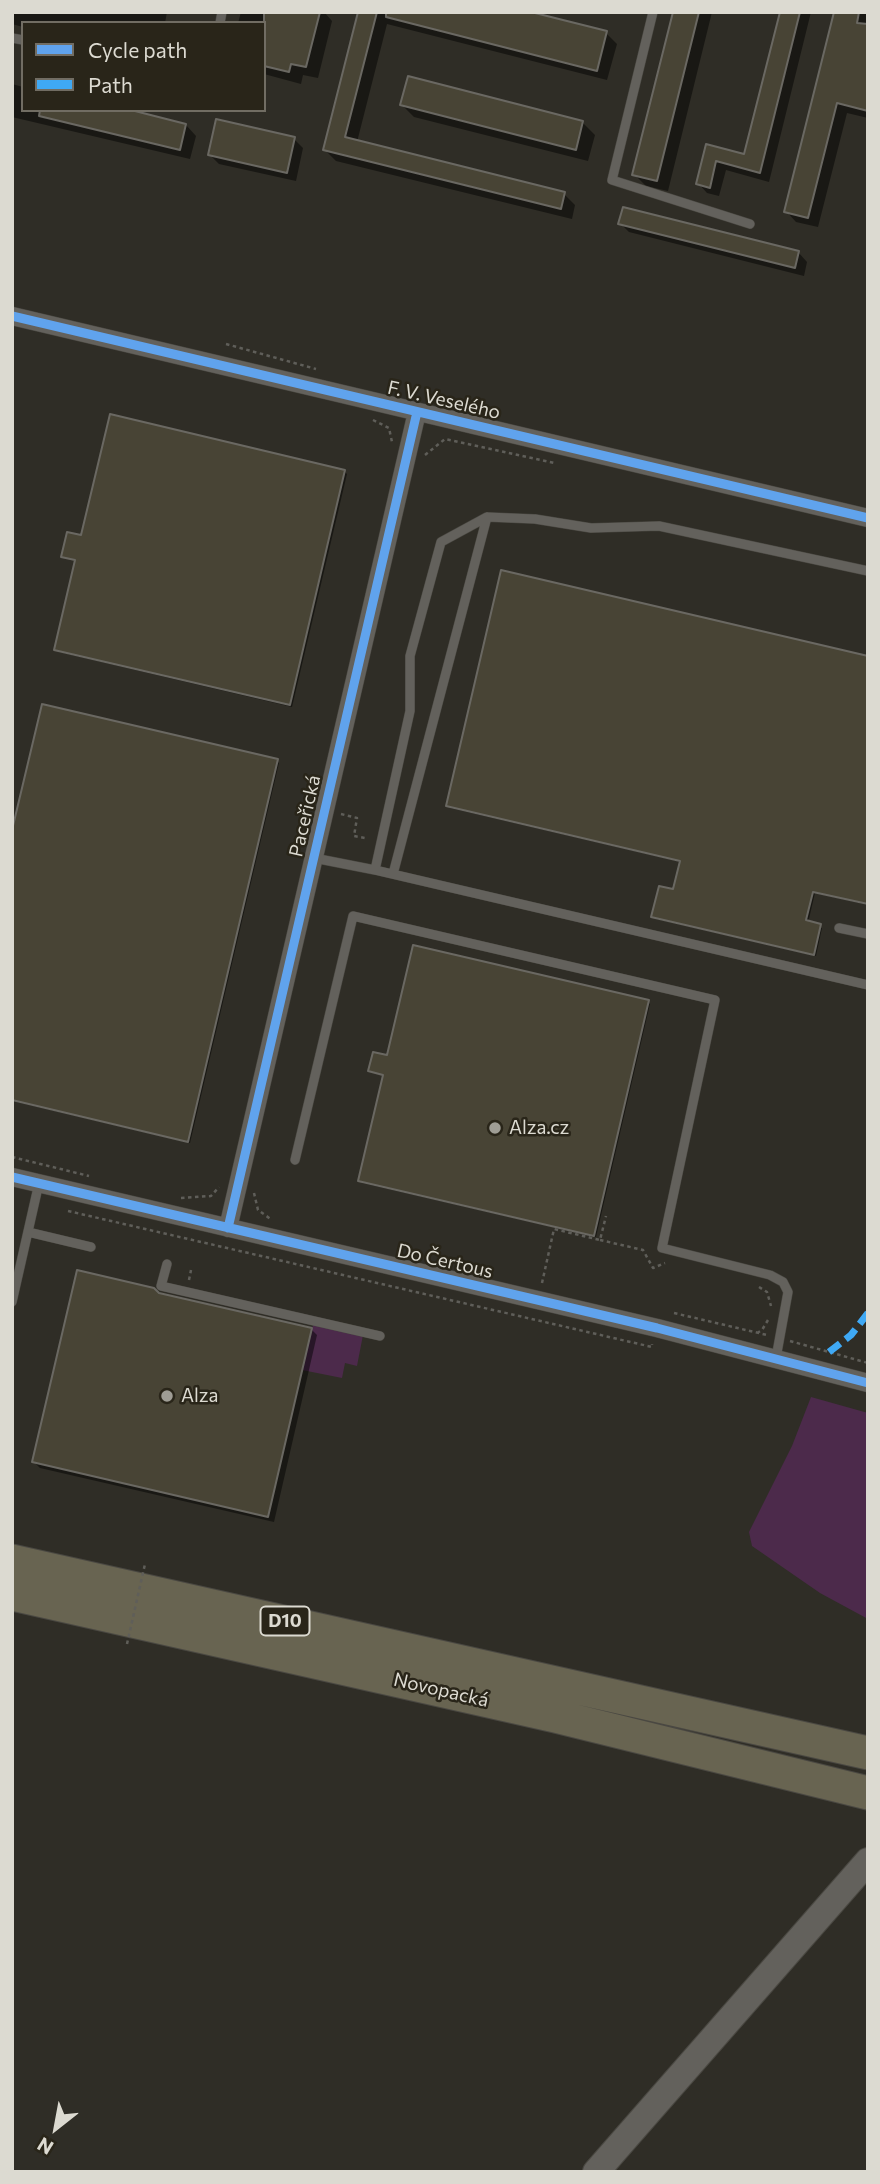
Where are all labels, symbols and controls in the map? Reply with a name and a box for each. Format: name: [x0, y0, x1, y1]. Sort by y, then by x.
legend: [21, 21, 266, 112]
text: Cycle path: [88, 37, 187, 62]
text: Path: [88, 72, 133, 97]
street label: F. V. Veselého: [385, 376, 503, 424]
street label: Paceřická: [285, 773, 325, 859]
place label: Alza.cz: [509, 1117, 569, 1139]
marker: Alza.cz: [487, 1120, 503, 1136]
street label: Do Čertous: [395, 1239, 495, 1283]
place label: Alza: [181, 1385, 218, 1407]
marker: Alza: [159, 1388, 175, 1404]
road number: D10: [260, 1606, 310, 1636]
street label: Novopacká: [391, 1668, 491, 1712]
north arrow: [21, 2093, 91, 2163]
text: N: [33, 2133, 57, 2160]

